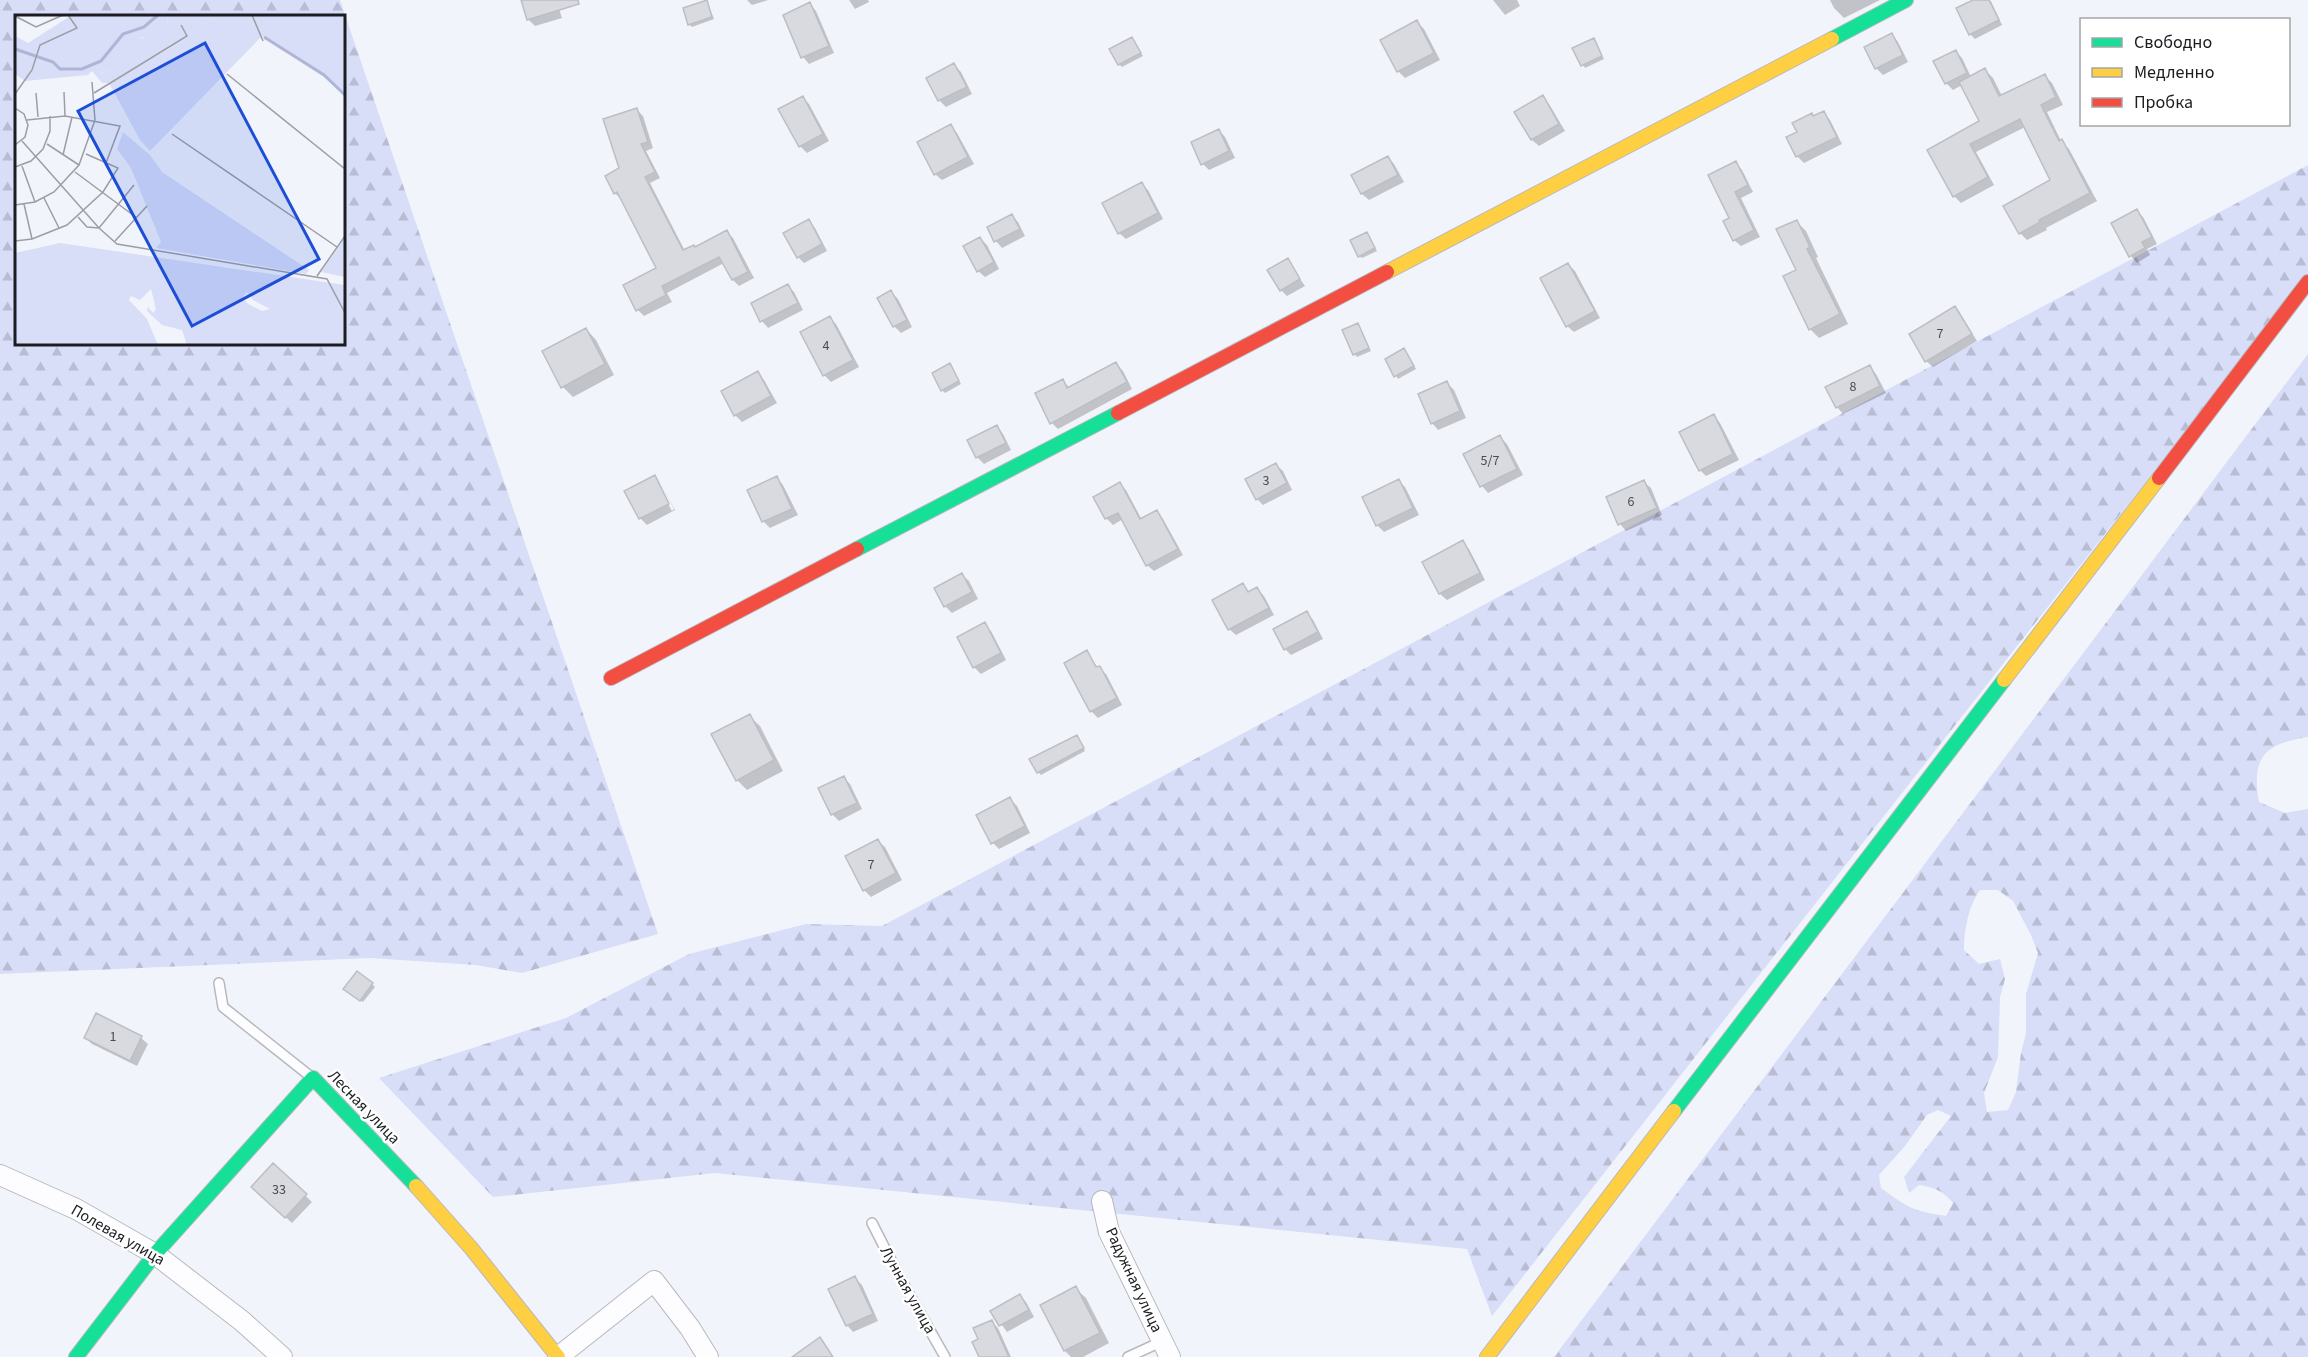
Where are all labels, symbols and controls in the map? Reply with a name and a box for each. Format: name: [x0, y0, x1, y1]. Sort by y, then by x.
inset map: [15, 15, 345, 345]
legend: [2080, 18, 2290, 126]
text: Свободно: [2134, 30, 2212, 55]
text: Медленно: [2134, 60, 2214, 85]
text: Пробка: [2134, 90, 2193, 115]
house number: 7: [1937, 324, 1944, 344]
house number: 4: [823, 336, 830, 356]
house number: 8: [1850, 377, 1857, 397]
house number: 5/7: [1481, 451, 1499, 471]
house number: 3: [1263, 471, 1270, 491]
house number: 6: [1628, 492, 1635, 512]
house number: 7: [868, 855, 875, 875]
house number: 1: [110, 1027, 117, 1047]
street label: Лесная улица: [323, 1065, 405, 1149]
house number: 33: [272, 1180, 286, 1200]
street label: Полевая улица: [67, 1199, 169, 1271]
street label: Радужная улица: [1100, 1224, 1168, 1336]
street label: Лунная улица: [875, 1242, 941, 1338]

